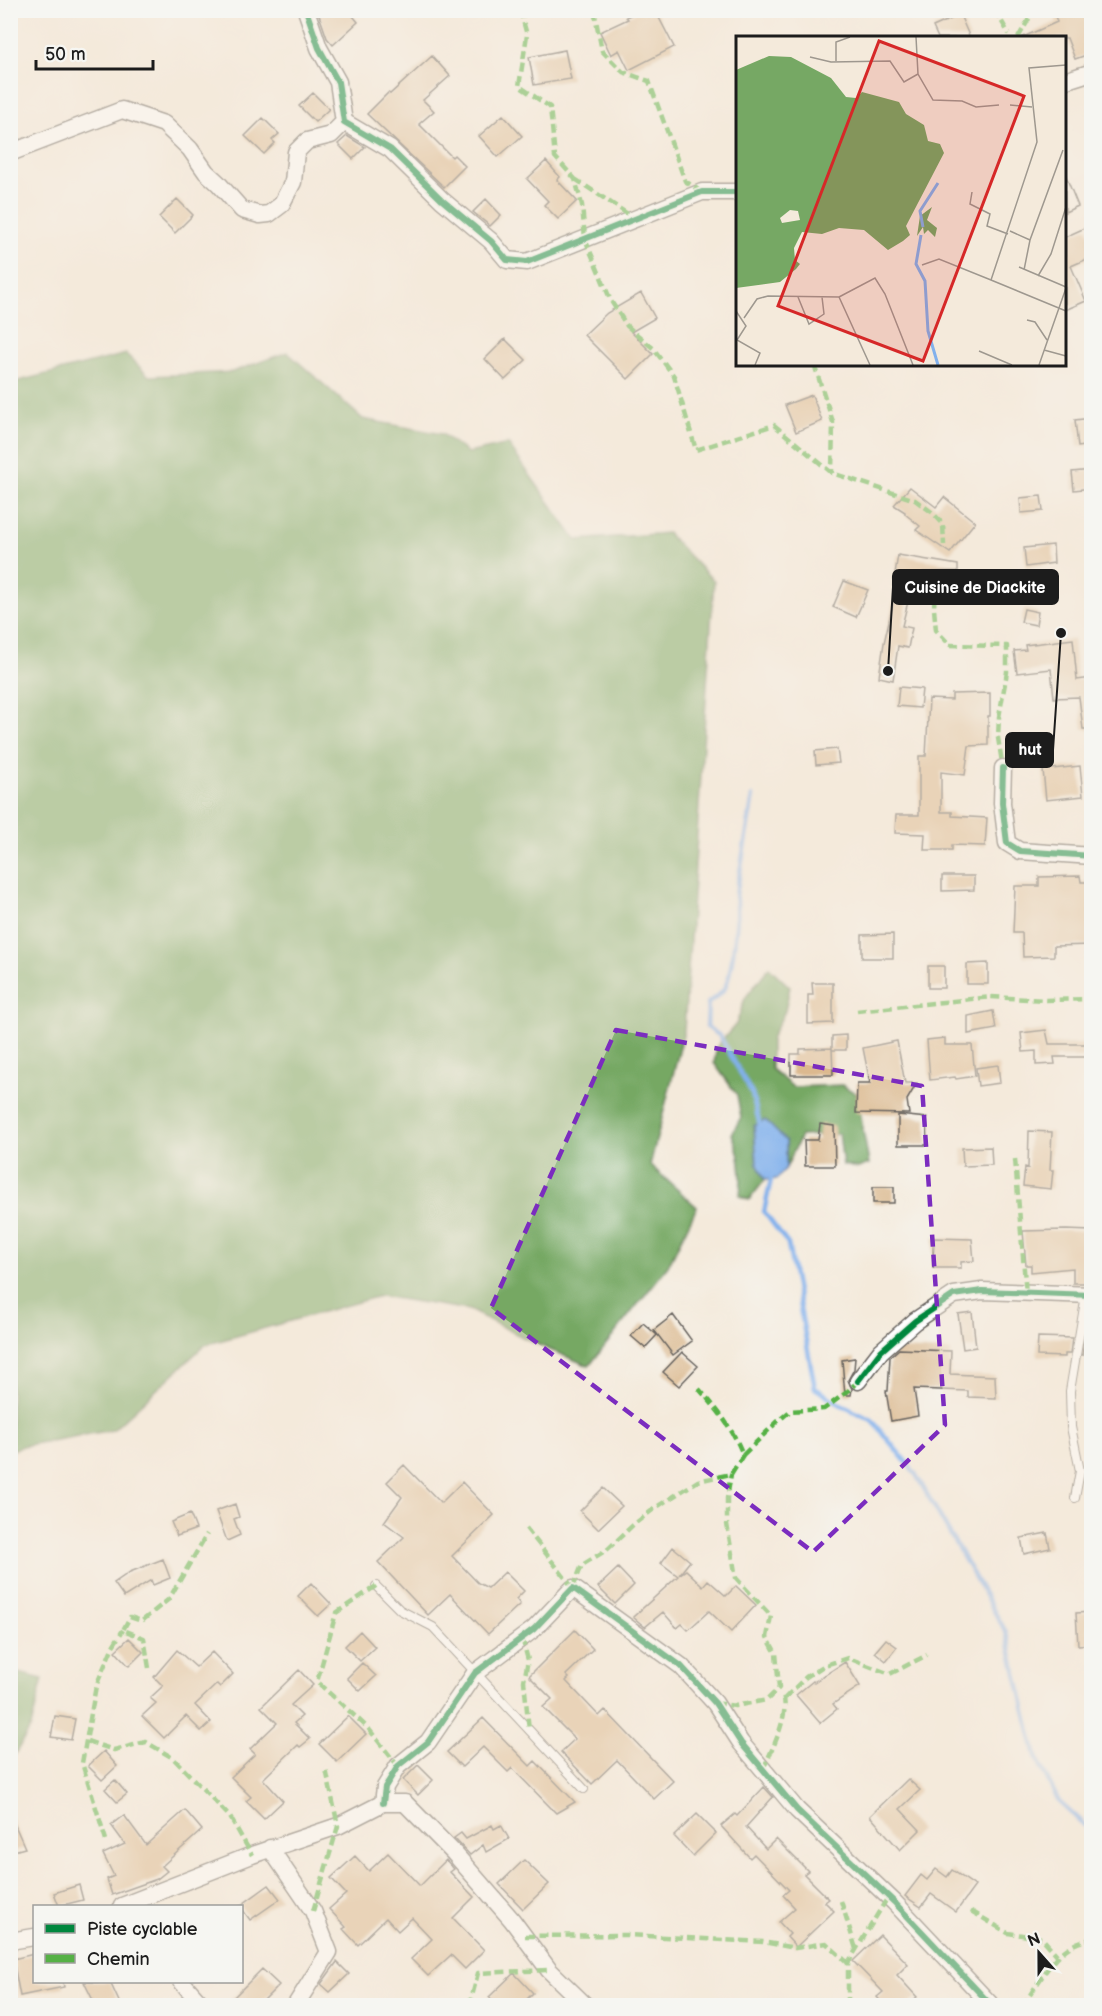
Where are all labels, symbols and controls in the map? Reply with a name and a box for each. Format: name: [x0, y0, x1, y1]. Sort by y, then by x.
scale bar: [36, 33, 153, 71]
inset map: [736, 36, 1066, 366]
text: 50 m: [45, 44, 86, 65]
callout: Cuisine de Diackite: [893, 570, 1058, 604]
text: Cuisine de Diackite: [905, 579, 1045, 598]
callout: hut: [1006, 733, 1053, 767]
text: hut: [1019, 741, 1042, 760]
legend: [33, 1905, 243, 1983]
text: Piste cyclable: [87, 1919, 198, 1940]
north arrow: [1009, 1923, 1069, 1983]
text: N: [1025, 1929, 1043, 1951]
text: Chemin: [87, 1949, 150, 1970]

